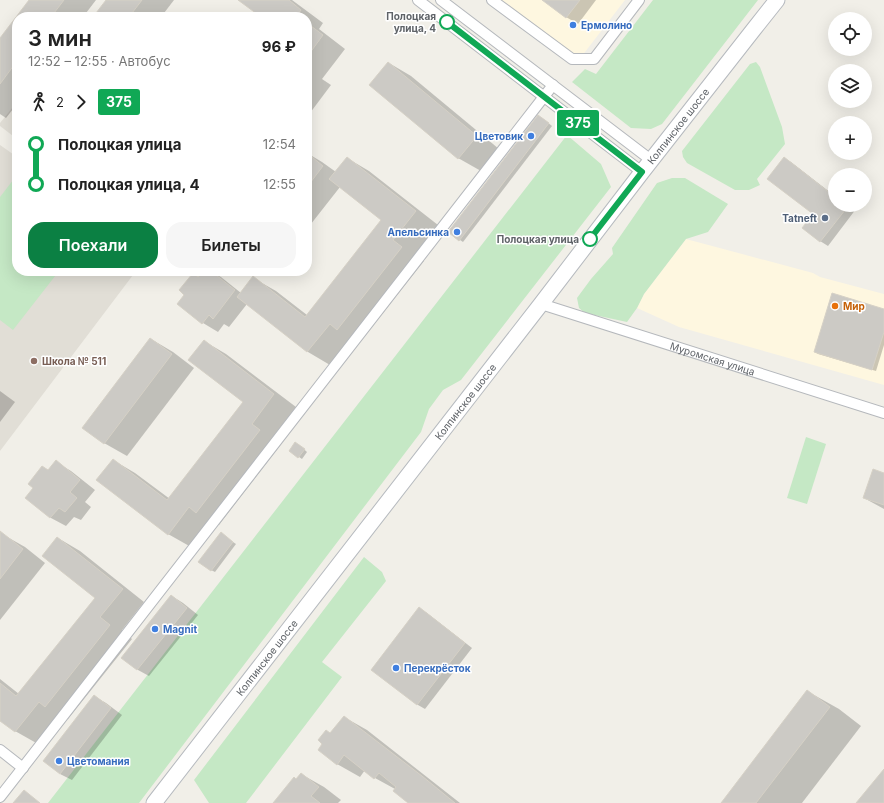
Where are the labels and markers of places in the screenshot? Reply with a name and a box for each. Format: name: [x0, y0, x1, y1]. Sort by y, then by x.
place label: Полоцкая улица, 4: [386, 10, 436, 35]
marker: Полоцкая улица, 4: [439, 14, 455, 30]
place label: Ермолино: [581, 19, 632, 31]
marker: Ермолино: [568, 20, 578, 30]
place label: Цветовик: [475, 130, 523, 142]
marker: Цветовик: [526, 131, 536, 141]
place label: Tatneft: [782, 212, 817, 224]
marker: Tatneft: [820, 213, 830, 223]
place label: Апельсинка: [388, 226, 449, 238]
marker: Апельсинка: [452, 227, 462, 237]
marker: Полоцкая улица: [582, 231, 598, 247]
place label: Полоцкая улица: [497, 233, 579, 246]
place label: Мир: [843, 300, 865, 312]
marker: Мир: [830, 301, 840, 311]
place label: Школа № 511: [42, 355, 106, 367]
marker: Школа № 511: [29, 356, 39, 366]
place label: Magnit: [163, 623, 197, 636]
marker: Magnit: [150, 624, 160, 634]
place label: Перекрёсток: [404, 662, 471, 674]
marker: Перекрёсток: [391, 663, 401, 673]
place label: Цветомания: [67, 755, 130, 767]
marker: Цветомания: [54, 756, 64, 766]

